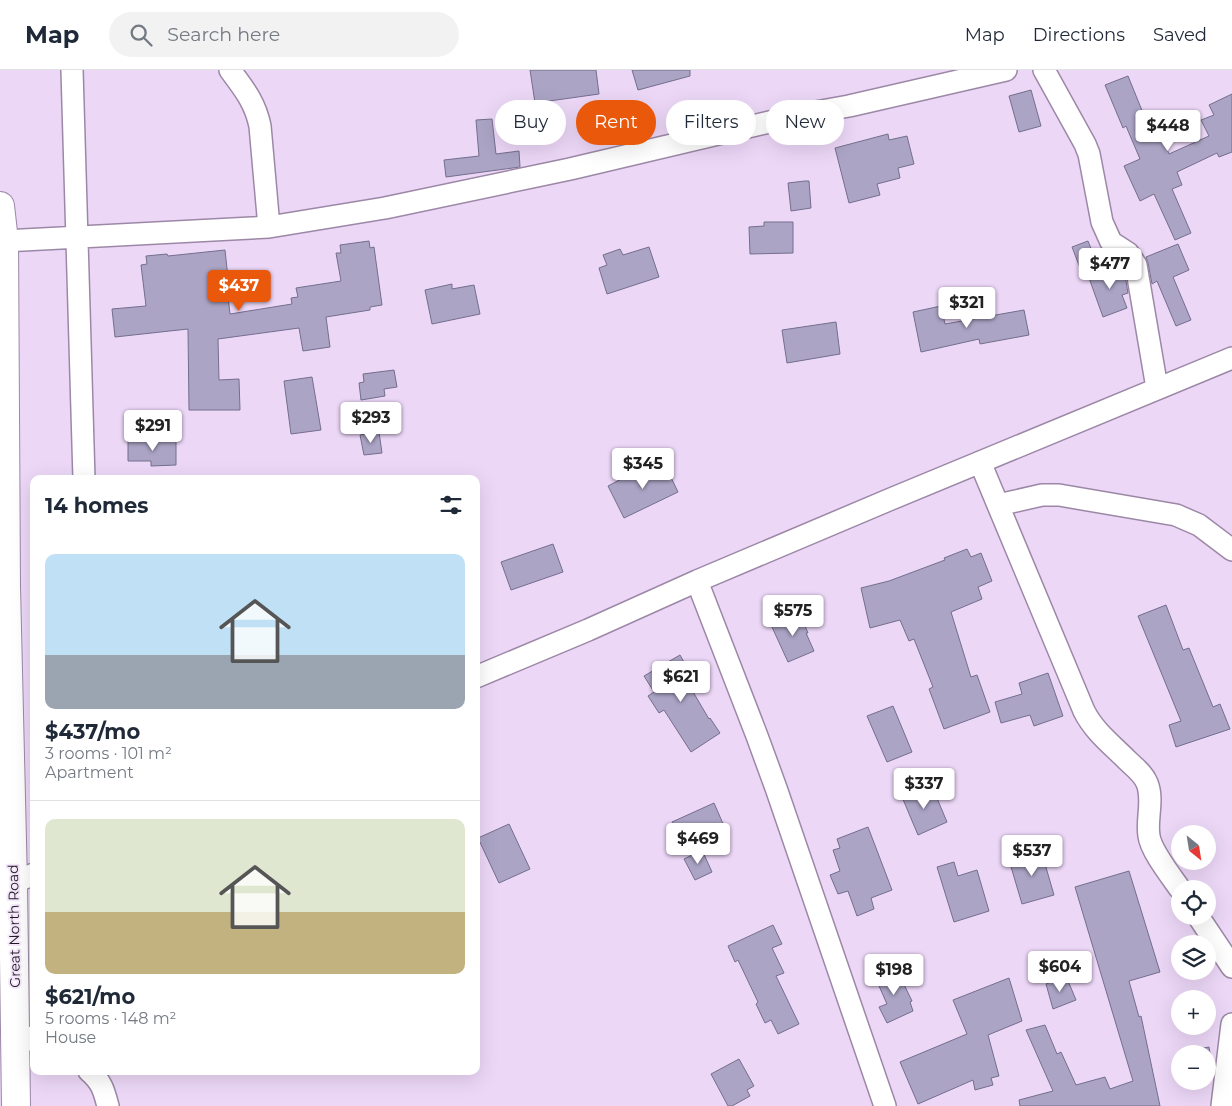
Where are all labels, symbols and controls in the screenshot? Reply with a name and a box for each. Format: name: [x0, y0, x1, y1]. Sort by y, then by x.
search box: [109, 12, 459, 57]
text: Map: [25, 20, 79, 49]
icon: search: [127, 21, 155, 49]
text: Search here: [167, 23, 280, 46]
text: Map: [965, 24, 1005, 46]
text: Directions: [1033, 24, 1125, 46]
text: Saved: [1153, 24, 1207, 46]
chip: Buy: [495, 100, 566, 145]
chip: Rent: [576, 100, 656, 145]
chip: Filters: [666, 100, 756, 145]
chip: New: [766, 100, 844, 145]
pin: $448: [1138, 109, 1198, 152]
text: $448: [1146, 116, 1190, 135]
pin: $477: [1080, 248, 1140, 290]
text: $477: [1090, 254, 1130, 273]
pin: $437: [209, 270, 269, 312]
text: $437: [219, 276, 259, 295]
pin: $321: [937, 286, 997, 329]
text: $321: [949, 293, 985, 312]
pin: $293: [341, 402, 401, 444]
text: $293: [351, 408, 391, 427]
pin: $291: [123, 410, 183, 452]
text: $291: [135, 416, 171, 435]
pin: $345: [613, 448, 673, 490]
text: $345: [623, 454, 663, 473]
icon: filters: [437, 491, 465, 519]
text: 14 homes: [45, 493, 149, 518]
icon: home: [210, 586, 300, 676]
pin: $575: [763, 594, 823, 637]
text: $575: [774, 601, 812, 620]
pin: $621: [651, 660, 711, 703]
text: $621: [663, 667, 699, 686]
text: $437/mo: [45, 719, 140, 744]
text: 3 rooms · 101 m²: [45, 744, 172, 763]
text: Apartment: [45, 763, 134, 782]
pin: $337: [894, 768, 954, 810]
text: $337: [905, 774, 943, 793]
pin: $469: [668, 822, 728, 865]
north arrow: [1171, 825, 1216, 870]
map controls: [1171, 825, 1216, 1090]
text: $469: [677, 829, 719, 848]
pin: $537: [1002, 834, 1062, 877]
text: $537: [1013, 841, 1051, 860]
icon: home: [210, 852, 300, 942]
street label: Great North Road: [4, 864, 24, 988]
button: locate: [1171, 880, 1216, 925]
button: layers: [1171, 935, 1216, 980]
pin: $604: [1030, 950, 1090, 993]
pin: $198: [864, 954, 924, 996]
text: $604: [1039, 957, 1081, 976]
text: $198: [875, 960, 913, 979]
text: $621/mo: [45, 984, 135, 1009]
button: +: [1171, 990, 1216, 1035]
text: 5 rooms · 148 m²: [45, 1009, 177, 1028]
text: House: [45, 1028, 96, 1047]
button: −: [1171, 1045, 1216, 1090]

